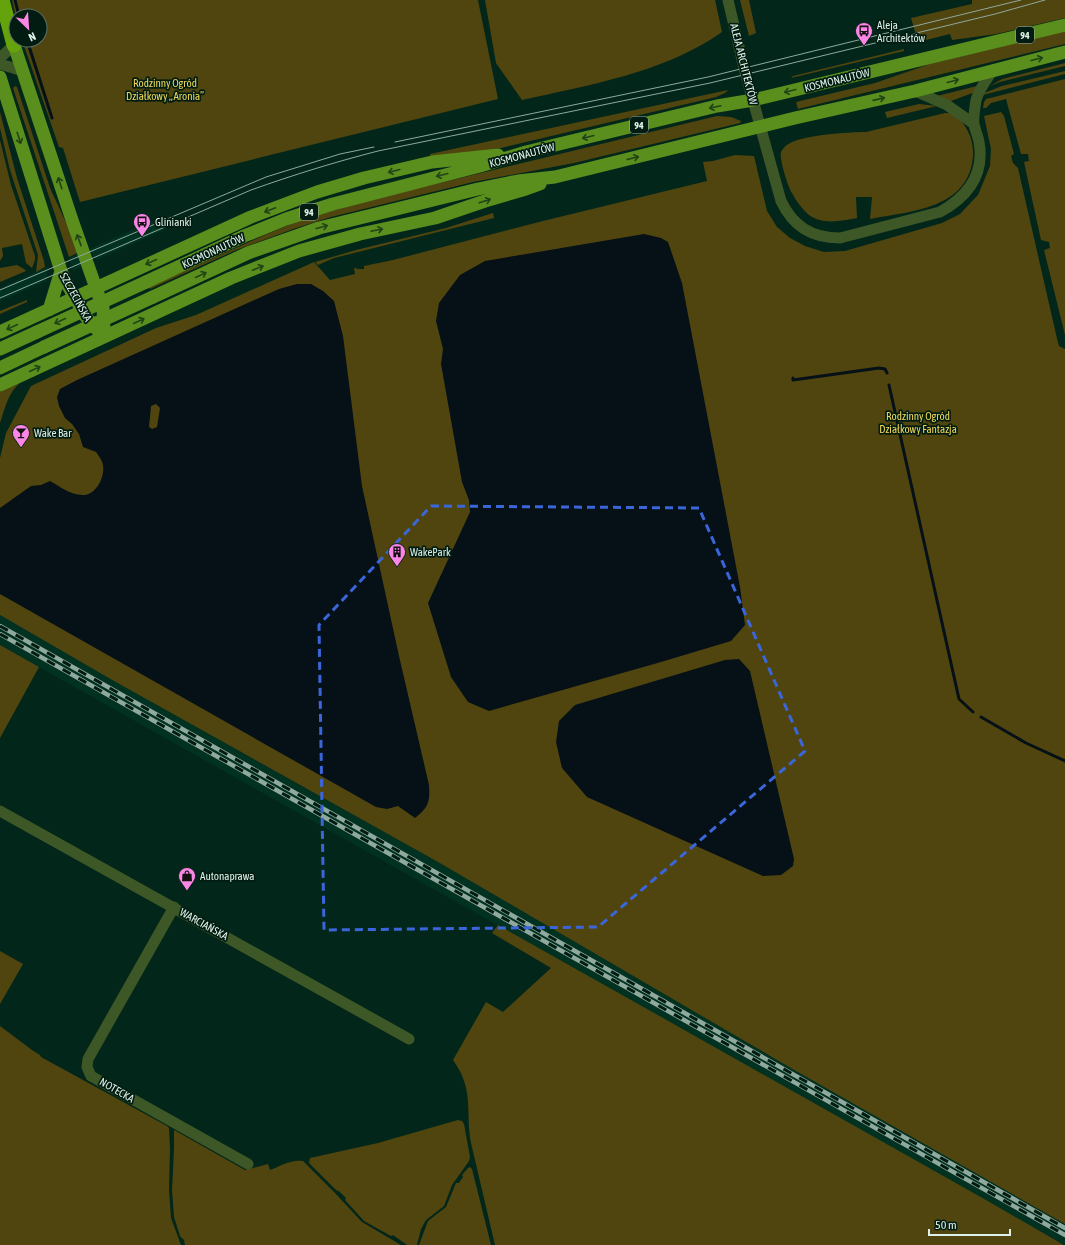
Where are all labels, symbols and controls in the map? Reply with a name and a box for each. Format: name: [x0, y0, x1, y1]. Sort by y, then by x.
north arrow: [8, 8, 48, 48]
place label: Aleja Architektów: [877, 19, 926, 44]
bus stop icon: Aleja Architektów: [854, 21, 874, 46]
street label: ALEJA ARCHITEKTÓW: [728, 22, 760, 106]
road number: 94: [1016, 27, 1034, 43]
text: N: [27, 30, 38, 44]
one-way arrow: [1030, 55, 1043, 62]
street label: KOSMONAUTÓW: [803, 66, 871, 94]
park label: Rodzinny Ogród Działkowy „Aronia”: [126, 77, 204, 102]
one-way arrow: [946, 77, 959, 84]
one-way arrow: [784, 88, 797, 96]
one-way arrow: [872, 95, 885, 103]
one-way arrow: [709, 103, 722, 111]
road number: 94: [630, 117, 648, 133]
one-way arrow: [16, 131, 23, 144]
one-way arrow: [582, 134, 595, 142]
street label: KOSMONAUTÓW: [488, 141, 556, 169]
one-way arrow: [626, 154, 639, 162]
one-way arrow: [388, 167, 401, 175]
one-way arrow: [436, 172, 449, 180]
one-way arrow: [56, 177, 63, 190]
one-way arrow: [479, 196, 491, 204]
road number: 94: [300, 204, 318, 220]
one-way arrow: [265, 206, 277, 214]
bus stop icon: Glinianki: [132, 212, 152, 237]
place label: Glinianki: [155, 216, 192, 228]
one-way arrow: [315, 223, 328, 230]
one-way arrow: [370, 226, 383, 234]
street label: KOSMONAUTÓW: [180, 231, 246, 271]
one-way arrow: [75, 235, 83, 247]
one-way arrow: [146, 259, 158, 266]
one-way arrow: [251, 263, 263, 271]
one-way arrow: [195, 270, 207, 278]
street label: SZCZECIŃSKA: [58, 271, 95, 324]
one-way arrow: [133, 317, 145, 324]
one-way arrow: [54, 318, 66, 325]
one-way arrow: [6, 324, 18, 331]
one-way arrow: [29, 365, 41, 372]
park label: Rodzinny Ogród Działkowy Fantazja: [879, 410, 957, 435]
bar icon: Wake Bar: [11, 423, 31, 448]
place label: Wake Bar: [34, 427, 72, 439]
building icon: WakePark: [387, 542, 407, 567]
place label: WakePark: [410, 546, 451, 558]
shop icon: Autonaprawa: [177, 866, 197, 891]
place label: Autonaprawa: [200, 870, 254, 882]
street label: WARCIAŃSKA: [178, 906, 231, 943]
street label: NOTECKA: [98, 1075, 137, 1105]
scale bar: [929, 1211, 1010, 1237]
text: 50 m: [935, 1218, 957, 1232]

